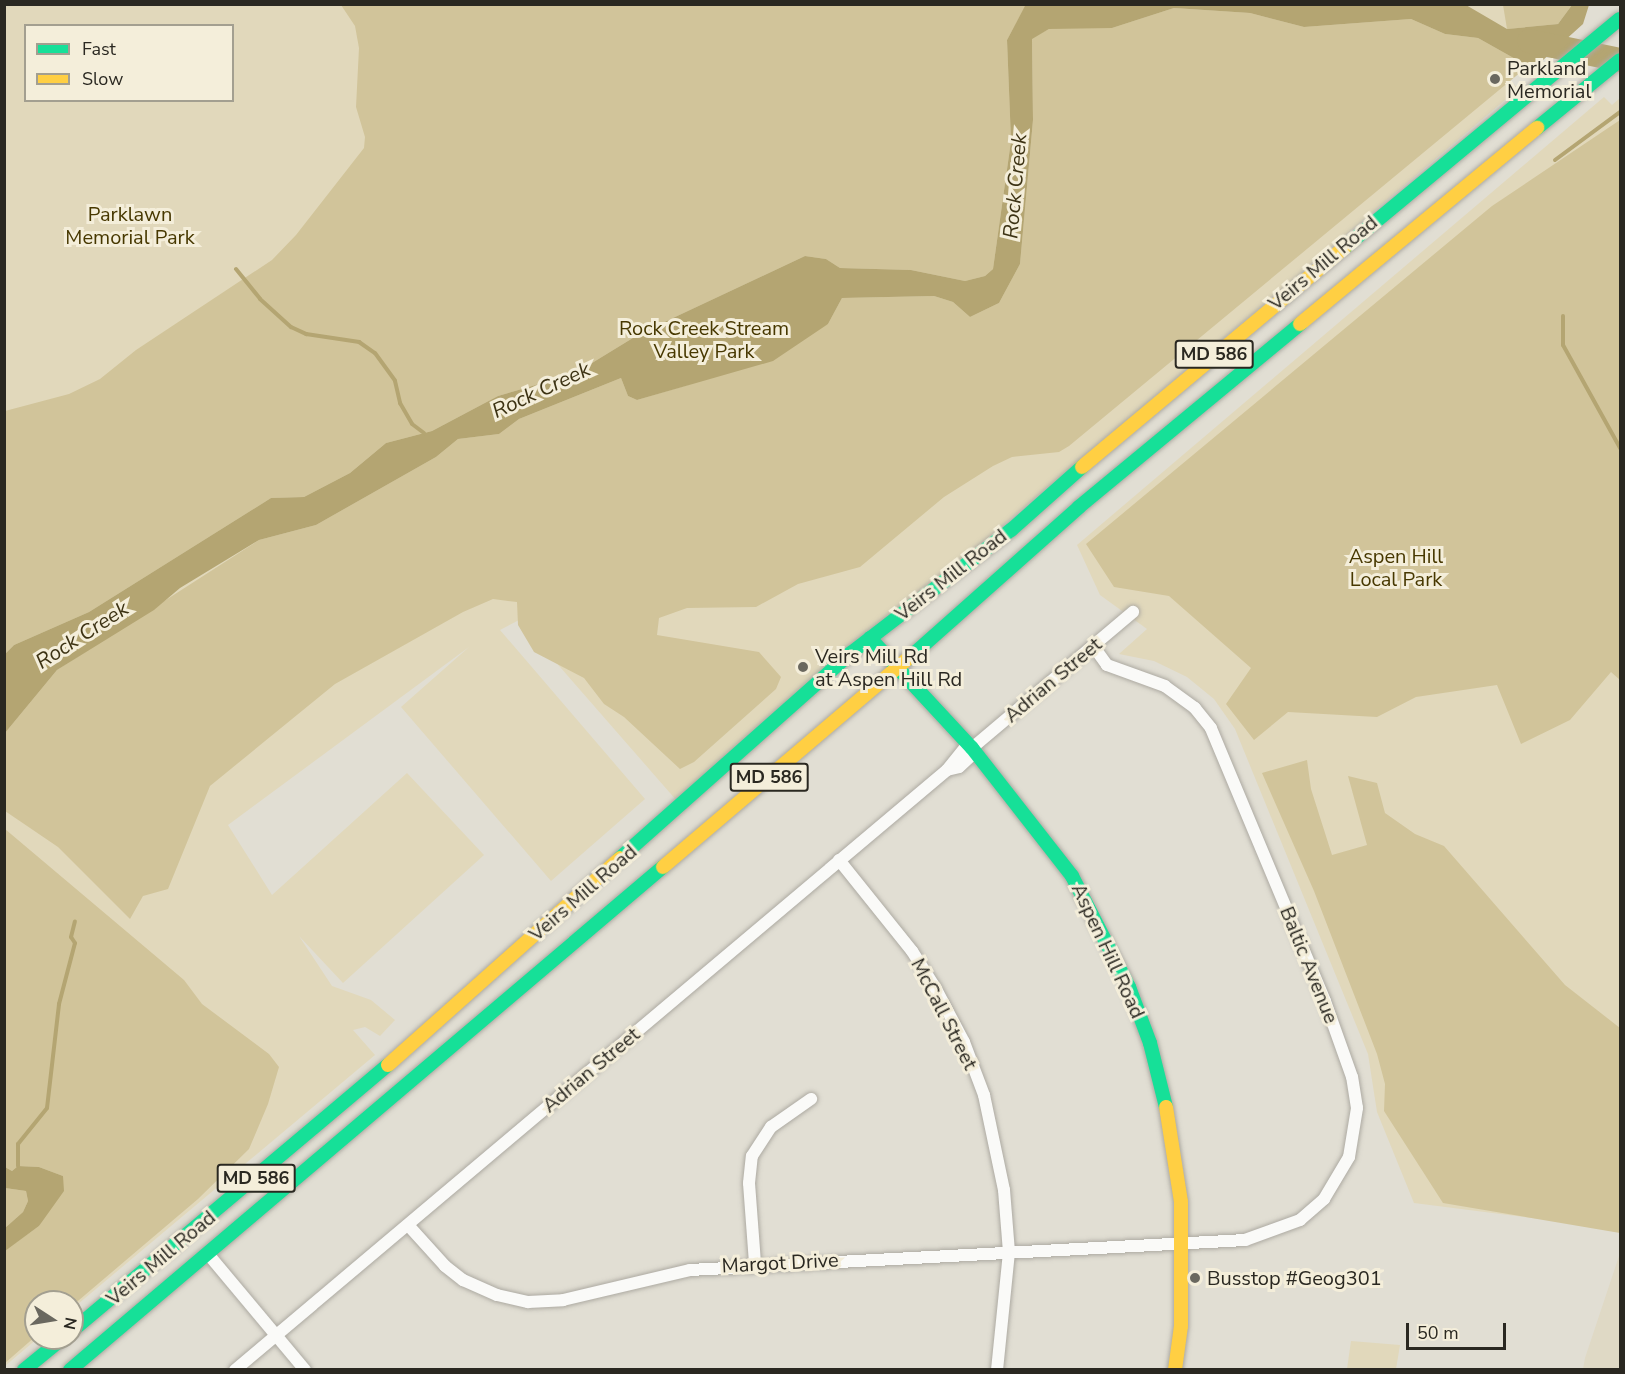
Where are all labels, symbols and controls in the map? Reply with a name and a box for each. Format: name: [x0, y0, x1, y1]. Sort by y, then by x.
legend: [24, 24, 234, 102]
text: Fast: [82, 37, 116, 61]
place label: Parkland Memorial: [1507, 56, 1591, 103]
text: Slow: [82, 67, 123, 91]
marker: Parkland Memorial: [1488, 72, 1502, 86]
water label: Rock Creek: [998, 132, 1032, 240]
park label: Parklawn Memorial Park: [65, 202, 195, 249]
street label: Veirs Mill Road: [1264, 210, 1382, 316]
park label: Rock Creek Stream Valley Park: [619, 316, 789, 363]
road number: MD 586: [1174, 339, 1254, 369]
water label: Rock Creek: [488, 356, 594, 424]
street label: Veirs Mill Road: [890, 524, 1012, 626]
park label: Aspen Hill Local Park: [1349, 545, 1443, 592]
water label: Rock Creek: [31, 596, 133, 674]
street label: Adrian Street: [999, 632, 1107, 728]
place label: Veirs Mill Rd at Aspen Hill Rd: [815, 644, 962, 691]
marker: Veirs Mill Rd at Aspen Hill Rd: [796, 660, 810, 674]
road number: MD 586: [728, 762, 810, 792]
street label: Veirs Mill Road: [524, 840, 642, 946]
street label: Aspen Hill Road: [1066, 880, 1150, 1022]
street label: Baltic Avenue: [1275, 903, 1343, 1027]
street label: McCall Street: [906, 954, 982, 1074]
street label: Adrian Street: [537, 1022, 645, 1118]
road number: MD 586: [216, 1163, 296, 1193]
street label: Veirs Mill Road: [102, 1205, 220, 1311]
street label: Margot Drive: [721, 1248, 839, 1278]
place label: Busstop #Geog301: [1207, 1266, 1382, 1290]
marker: Busstop #Geog301: [1188, 1271, 1202, 1285]
north arrow: [24, 1290, 84, 1350]
scale bar: [1409, 1311, 1510, 1349]
text: N: [58, 1315, 82, 1331]
text: 50 m: [1417, 1321, 1459, 1345]

